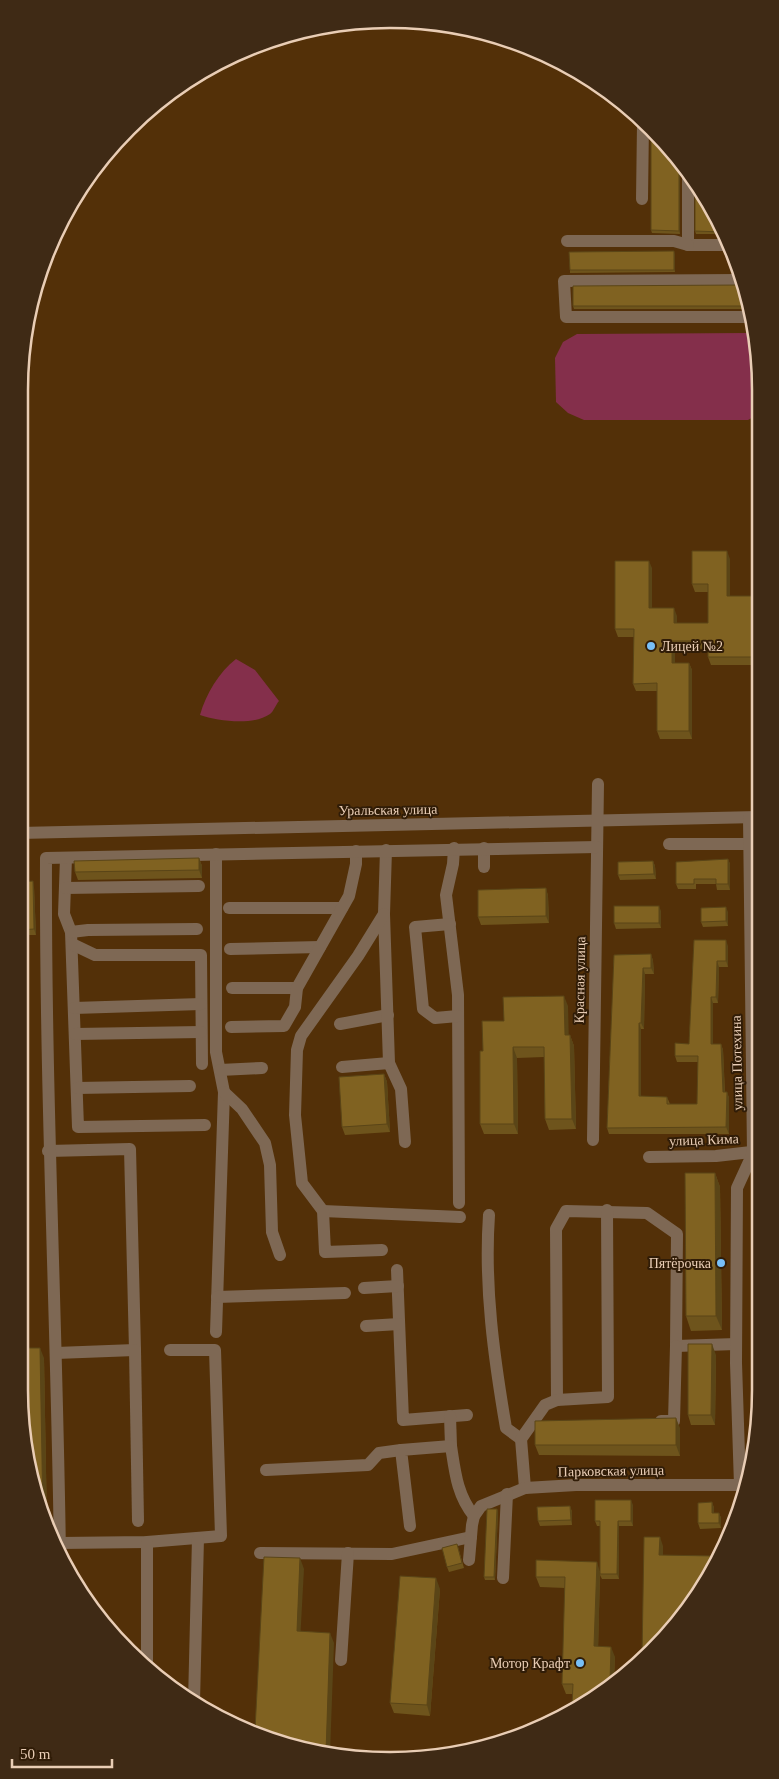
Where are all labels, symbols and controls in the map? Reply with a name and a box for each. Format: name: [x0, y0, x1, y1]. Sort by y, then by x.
place label: Лицей №2: [661, 639, 723, 654]
marker: Лицей №2: [645, 640, 657, 652]
street label: Уральская улица: [338, 802, 438, 818]
street label: Красная улица: [572, 936, 588, 1024]
street label: улица Потехина: [729, 1014, 745, 1111]
street label: улица Кима: [669, 1131, 740, 1149]
place label: Пятёрочка: [649, 1256, 712, 1271]
marker: Пятёрочка: [715, 1257, 727, 1269]
street label: Парковская улица: [558, 1463, 665, 1479]
place label: Мотор Крафт: [490, 1656, 570, 1671]
marker: Мотор Крафт: [574, 1657, 586, 1669]
scale bar: [12, 1736, 112, 1768]
text: 50 m: [20, 1746, 51, 1762]

